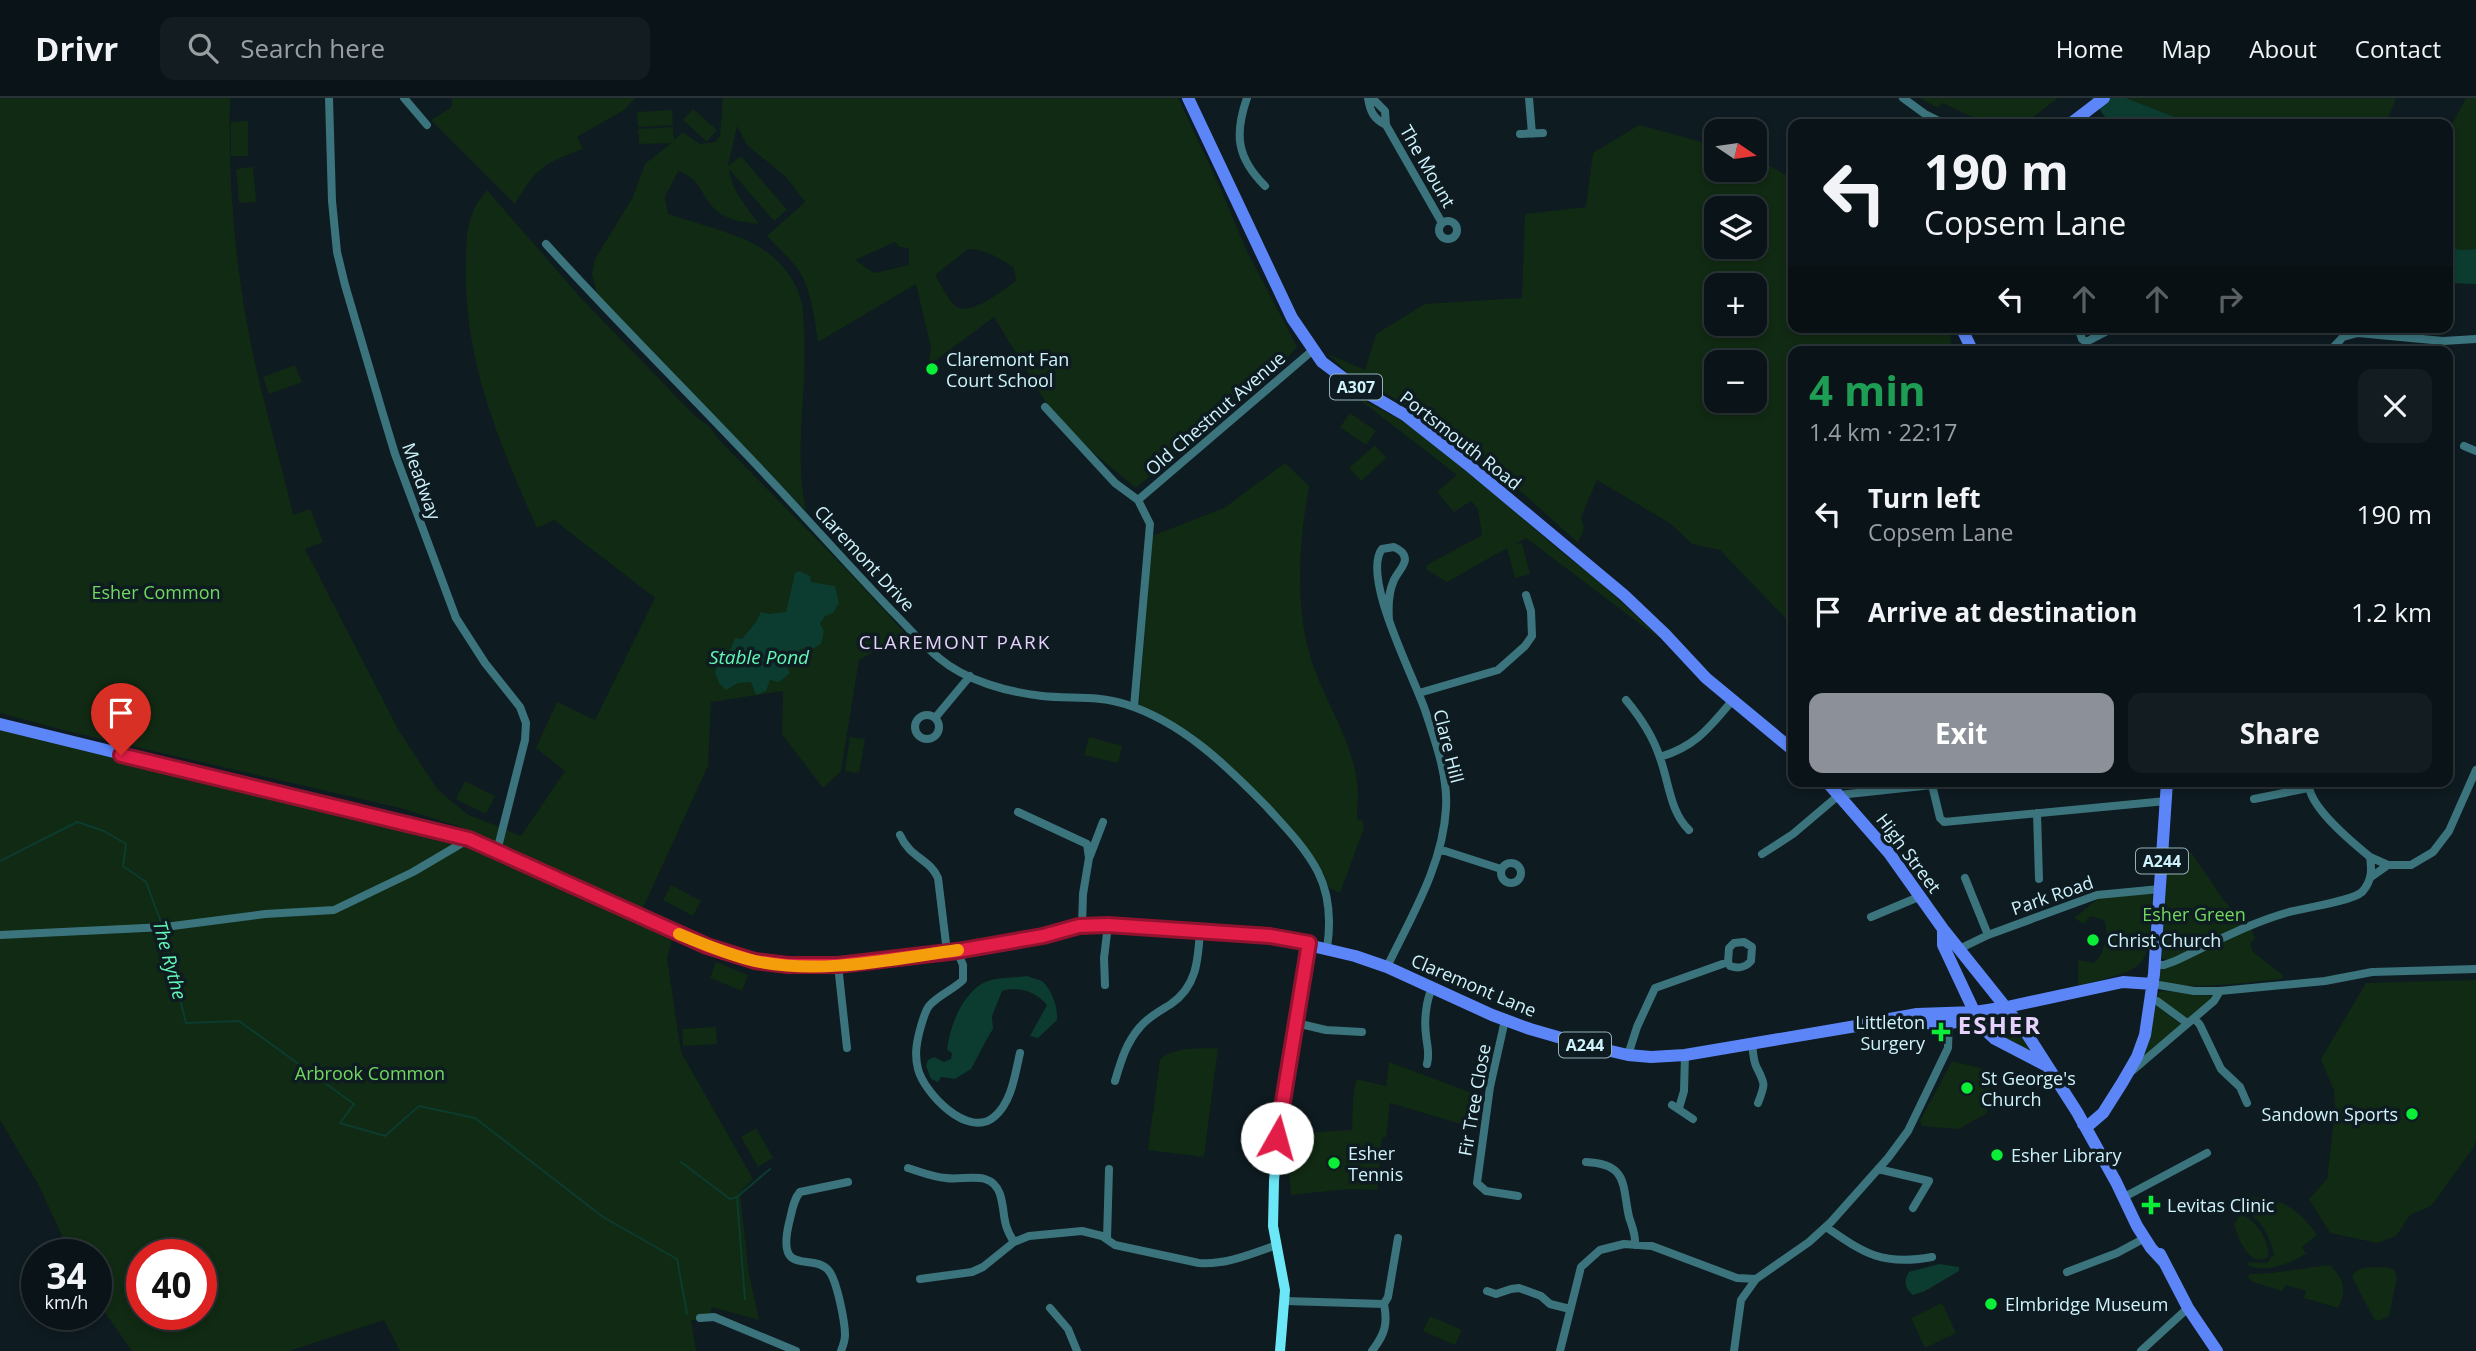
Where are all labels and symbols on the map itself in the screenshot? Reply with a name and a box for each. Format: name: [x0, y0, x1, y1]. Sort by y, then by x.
north arrow: [1704, 119, 1768, 182]
street label: The Mount: [1395, 120, 1461, 212]
street label: Old Chestnut Avenue: [1140, 346, 1290, 480]
place label: Claremont Fan Court School: [946, 347, 1069, 392]
marker: Claremont Fan Court School: [924, 361, 940, 377]
road number: A307: [1330, 374, 1382, 400]
street label: Portsmouth Road: [1395, 385, 1527, 495]
street label: Meadway: [397, 439, 447, 524]
street label: Claremont Drive: [809, 500, 921, 616]
park label: Esher Common: [91, 580, 221, 604]
district label: CLAREMONT PARK: [859, 629, 1051, 655]
water label: Stable Pond: [709, 644, 810, 670]
pin: [91, 683, 151, 755]
street label: Clare Hill: [1428, 707, 1470, 785]
street label: High Street: [1871, 808, 1947, 898]
road number: A244: [2136, 848, 2188, 874]
street label: Park Road: [2008, 870, 2096, 920]
park label: Esher Green: [2142, 902, 2246, 926]
water label: The Rythe: [147, 917, 193, 1003]
place label: Christ Church: [2107, 928, 2221, 952]
marker: Christ Church: [2085, 932, 2101, 948]
street label: Claremont Lane: [1408, 948, 1540, 1022]
district label: ESHER: [1958, 1008, 2042, 1041]
place label: Littleton Surgery: [1855, 1010, 1926, 1055]
marker: Littleton Surgery: [1931, 1022, 1951, 1042]
road number: A244: [1559, 1032, 1611, 1057]
street label: Fir Tree Close: [1452, 1042, 1496, 1158]
park label: Arbrook Common: [295, 1061, 445, 1085]
place label: St George's Church: [1981, 1066, 2076, 1111]
marker: St George's Church: [1959, 1080, 1975, 1096]
position arrow: [1240, 1101, 1314, 1175]
place label: Sandown Sports: [2262, 1102, 2398, 1126]
marker: Sandown Sports: [2404, 1106, 2420, 1122]
place label: Esher Tennis: [1348, 1141, 1403, 1186]
place label: Esher Library: [2011, 1143, 2122, 1167]
marker: Esher Library: [1989, 1147, 2005, 1163]
marker: Esher Tennis: [1326, 1155, 1342, 1171]
place label: Levitas Clinic: [2167, 1193, 2275, 1217]
marker: Levitas Clinic: [2141, 1195, 2161, 1215]
speed limit sign: 40: [126, 1239, 217, 1330]
place label: Elmbridge Museum: [2005, 1292, 2168, 1316]
marker: Elmbridge Museum: [1983, 1296, 1999, 1312]

